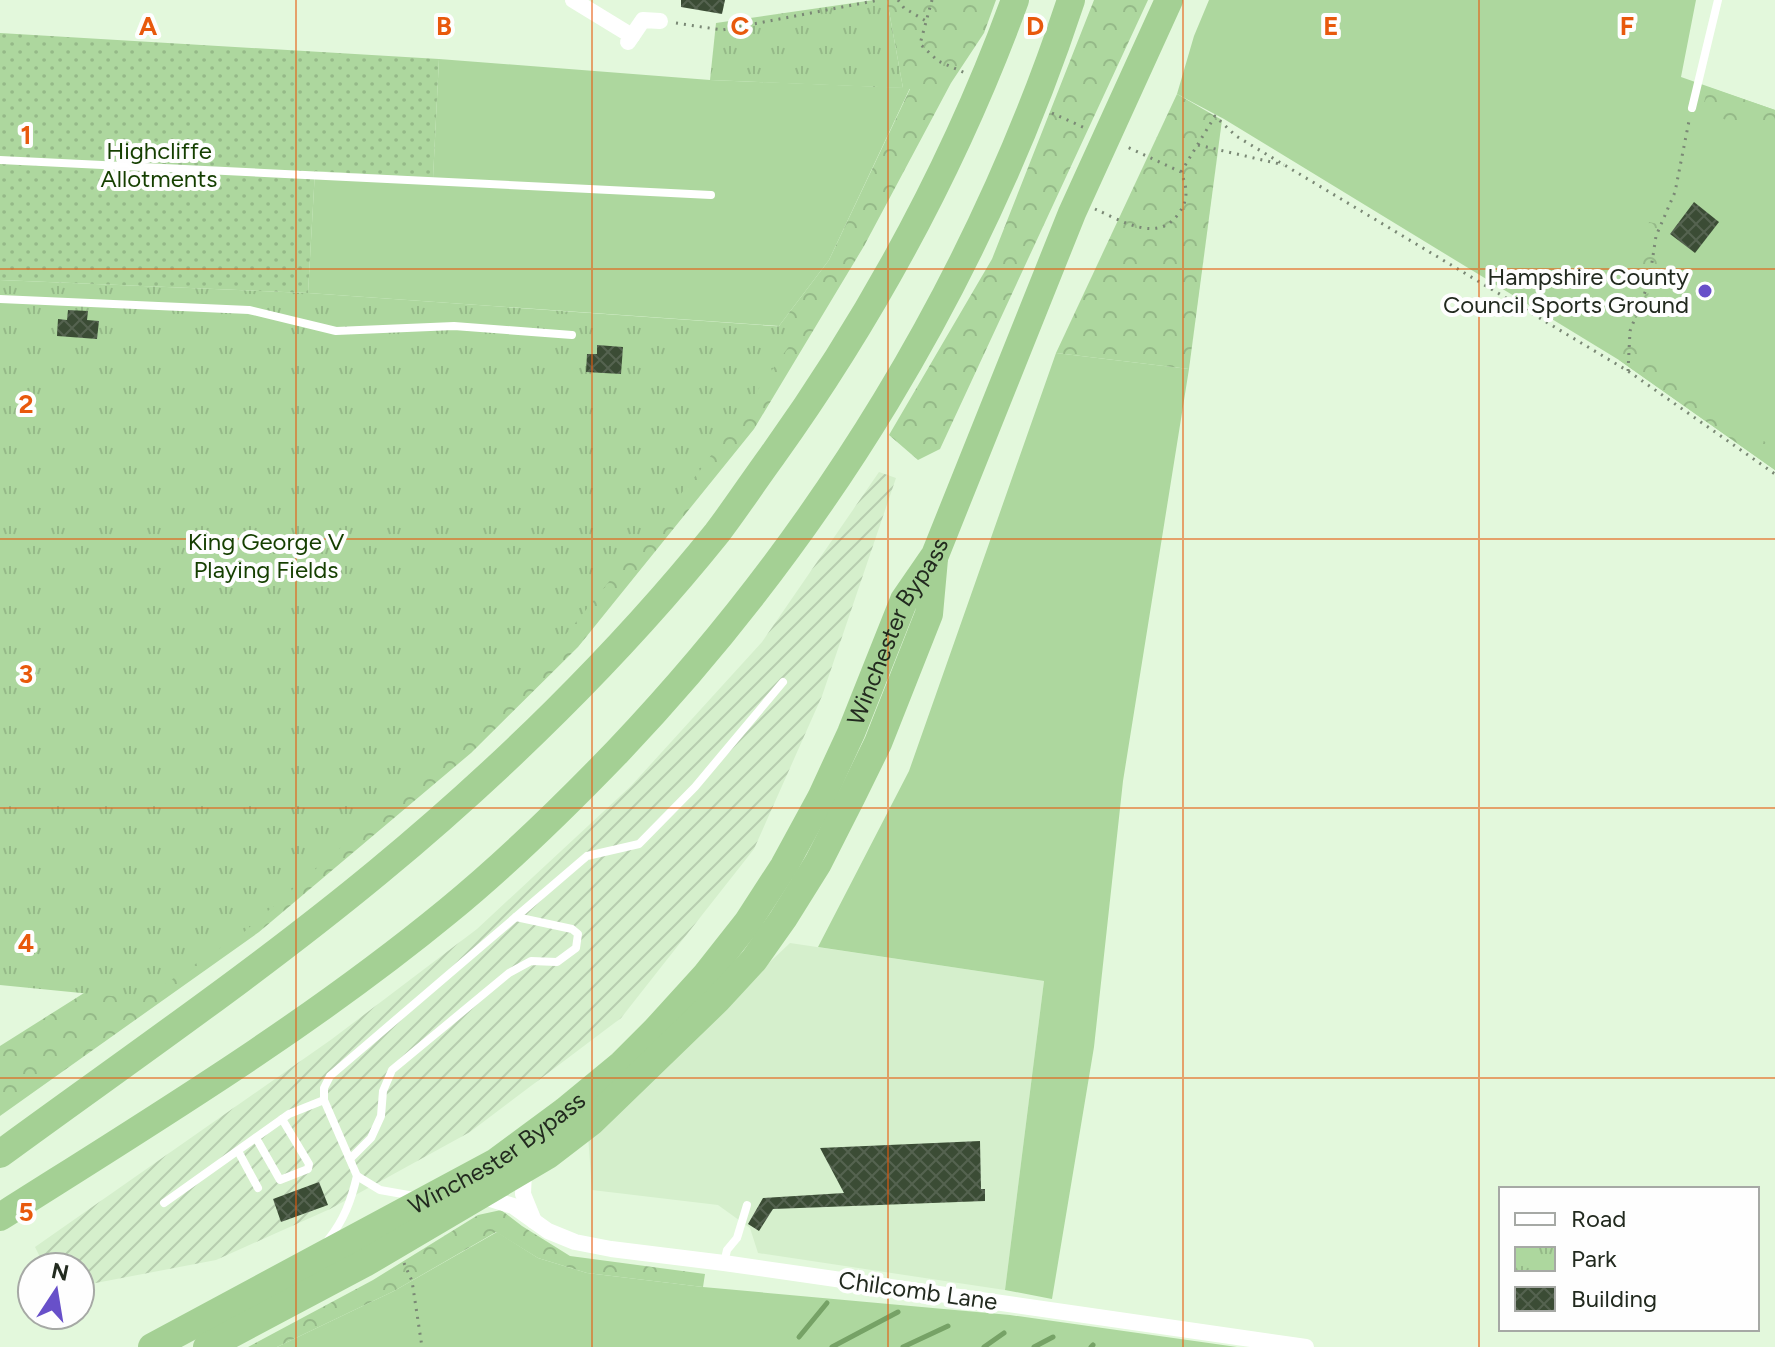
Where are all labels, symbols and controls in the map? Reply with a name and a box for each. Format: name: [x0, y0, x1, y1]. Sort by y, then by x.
text: A: [139, 10, 158, 42]
text: B: [436, 10, 452, 42]
text: C: [731, 10, 750, 42]
text: D: [1026, 10, 1044, 42]
text: E: [1323, 10, 1339, 42]
text: F: [1620, 10, 1634, 42]
text: 1: [21, 119, 31, 151]
park label: Highcliffe Allotments: [101, 136, 217, 193]
place label: Hampshire County Council Sports Ground: [1443, 262, 1689, 319]
marker: Hampshire County Council Sports Ground: [1696, 282, 1714, 300]
text: 2: [18, 388, 34, 420]
park label: King George V Playing Fields: [188, 527, 345, 584]
street label: Winchester Bypass: [841, 534, 954, 729]
text: 3: [19, 658, 33, 690]
text: 4: [18, 927, 34, 959]
street label: Winchester Bypass: [403, 1085, 591, 1220]
legend: [1499, 1187, 1759, 1331]
text: 5: [18, 1196, 34, 1228]
text: Road: [1571, 1204, 1626, 1233]
text: Park: [1571, 1244, 1617, 1273]
north arrow: [16, 1251, 96, 1331]
text: N: [49, 1257, 71, 1287]
street label: Chilcomb Lane: [837, 1265, 999, 1316]
text: Building: [1571, 1284, 1657, 1313]

